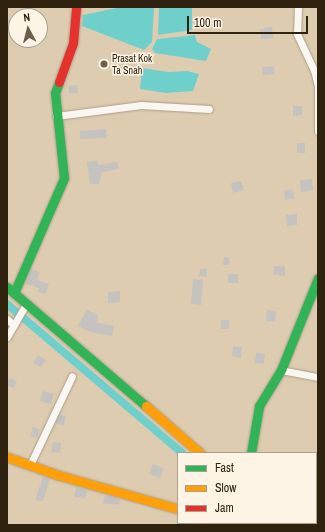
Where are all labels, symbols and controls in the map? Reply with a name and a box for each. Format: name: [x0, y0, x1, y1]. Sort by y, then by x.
north arrow: [8, 8, 48, 48]
scale bar: [189, 8, 310, 34]
text: N: [23, 10, 31, 24]
text: 100 m: [194, 15, 221, 31]
place label: Prasat Kok Ta Snah: [112, 52, 152, 76]
marker: Prasat Kok Ta Snah: [99, 59, 109, 69]
legend: [177, 452, 317, 524]
text: Fast: [215, 460, 234, 476]
text: Slow: [215, 480, 236, 496]
text: Jam: [215, 500, 234, 516]

